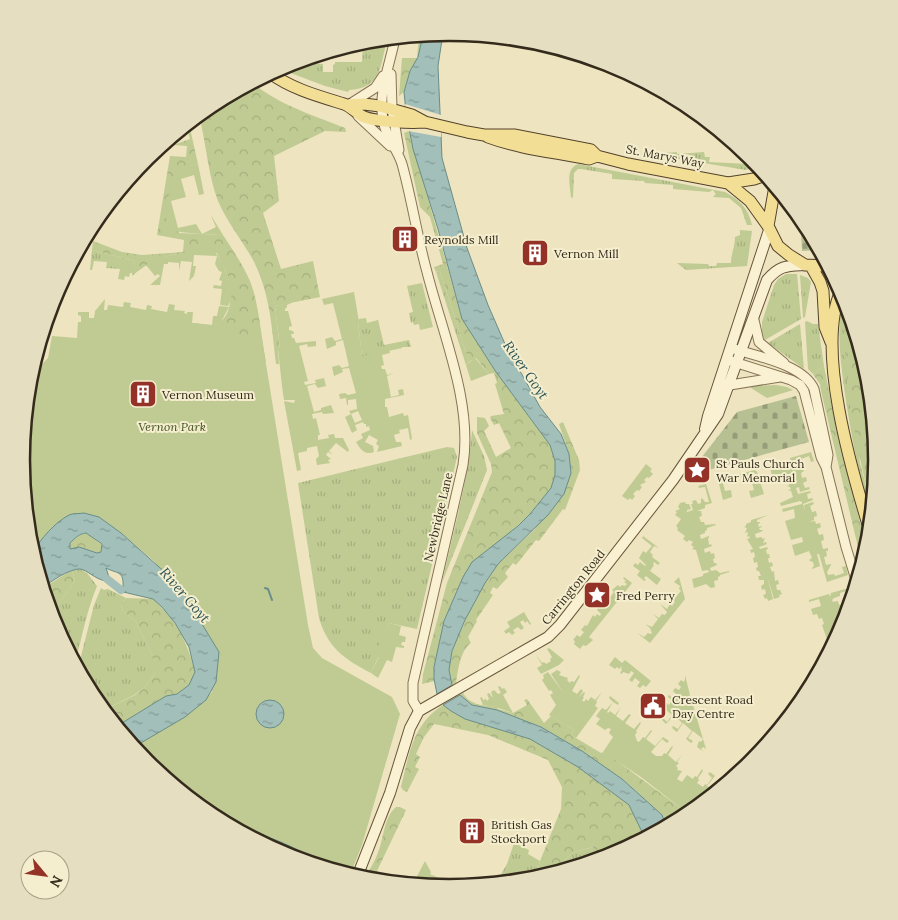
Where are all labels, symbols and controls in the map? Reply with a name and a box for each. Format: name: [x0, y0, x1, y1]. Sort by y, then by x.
street label: St. Marys Way: [625, 141, 706, 171]
building icon: Reynolds Mill: [390, 224, 420, 254]
place label: Reynolds Mill: [424, 232, 499, 247]
building icon: Vernon Mill: [520, 238, 550, 268]
place label: Vernon Mill: [553, 246, 619, 261]
water label: River Goyt: [499, 337, 553, 404]
building icon: Vernon Museum: [128, 379, 158, 409]
place label: Vernon Museum: [161, 387, 254, 402]
park label: Vernon Park: [138, 419, 206, 434]
place icon: St Pauls Church War Memorial: [682, 455, 712, 485]
place label: St Pauls Church War Memorial: [716, 456, 804, 485]
street label: Newbridge Lane: [420, 470, 456, 563]
street label: Carrington Road: [538, 546, 608, 628]
water label: River Goyt: [156, 564, 215, 627]
place icon: Fred Perry: [582, 580, 612, 610]
place label: Fred Perry: [616, 588, 676, 603]
public building icon: Crescent Road Day Centre: [638, 691, 668, 721]
place label: Crescent Road Day Centre: [672, 692, 753, 721]
building icon: British Gas Stockport: [457, 816, 487, 846]
place label: British Gas Stockport: [491, 817, 552, 846]
north arrow: [20, 850, 70, 900]
text: N: [46, 872, 67, 891]

